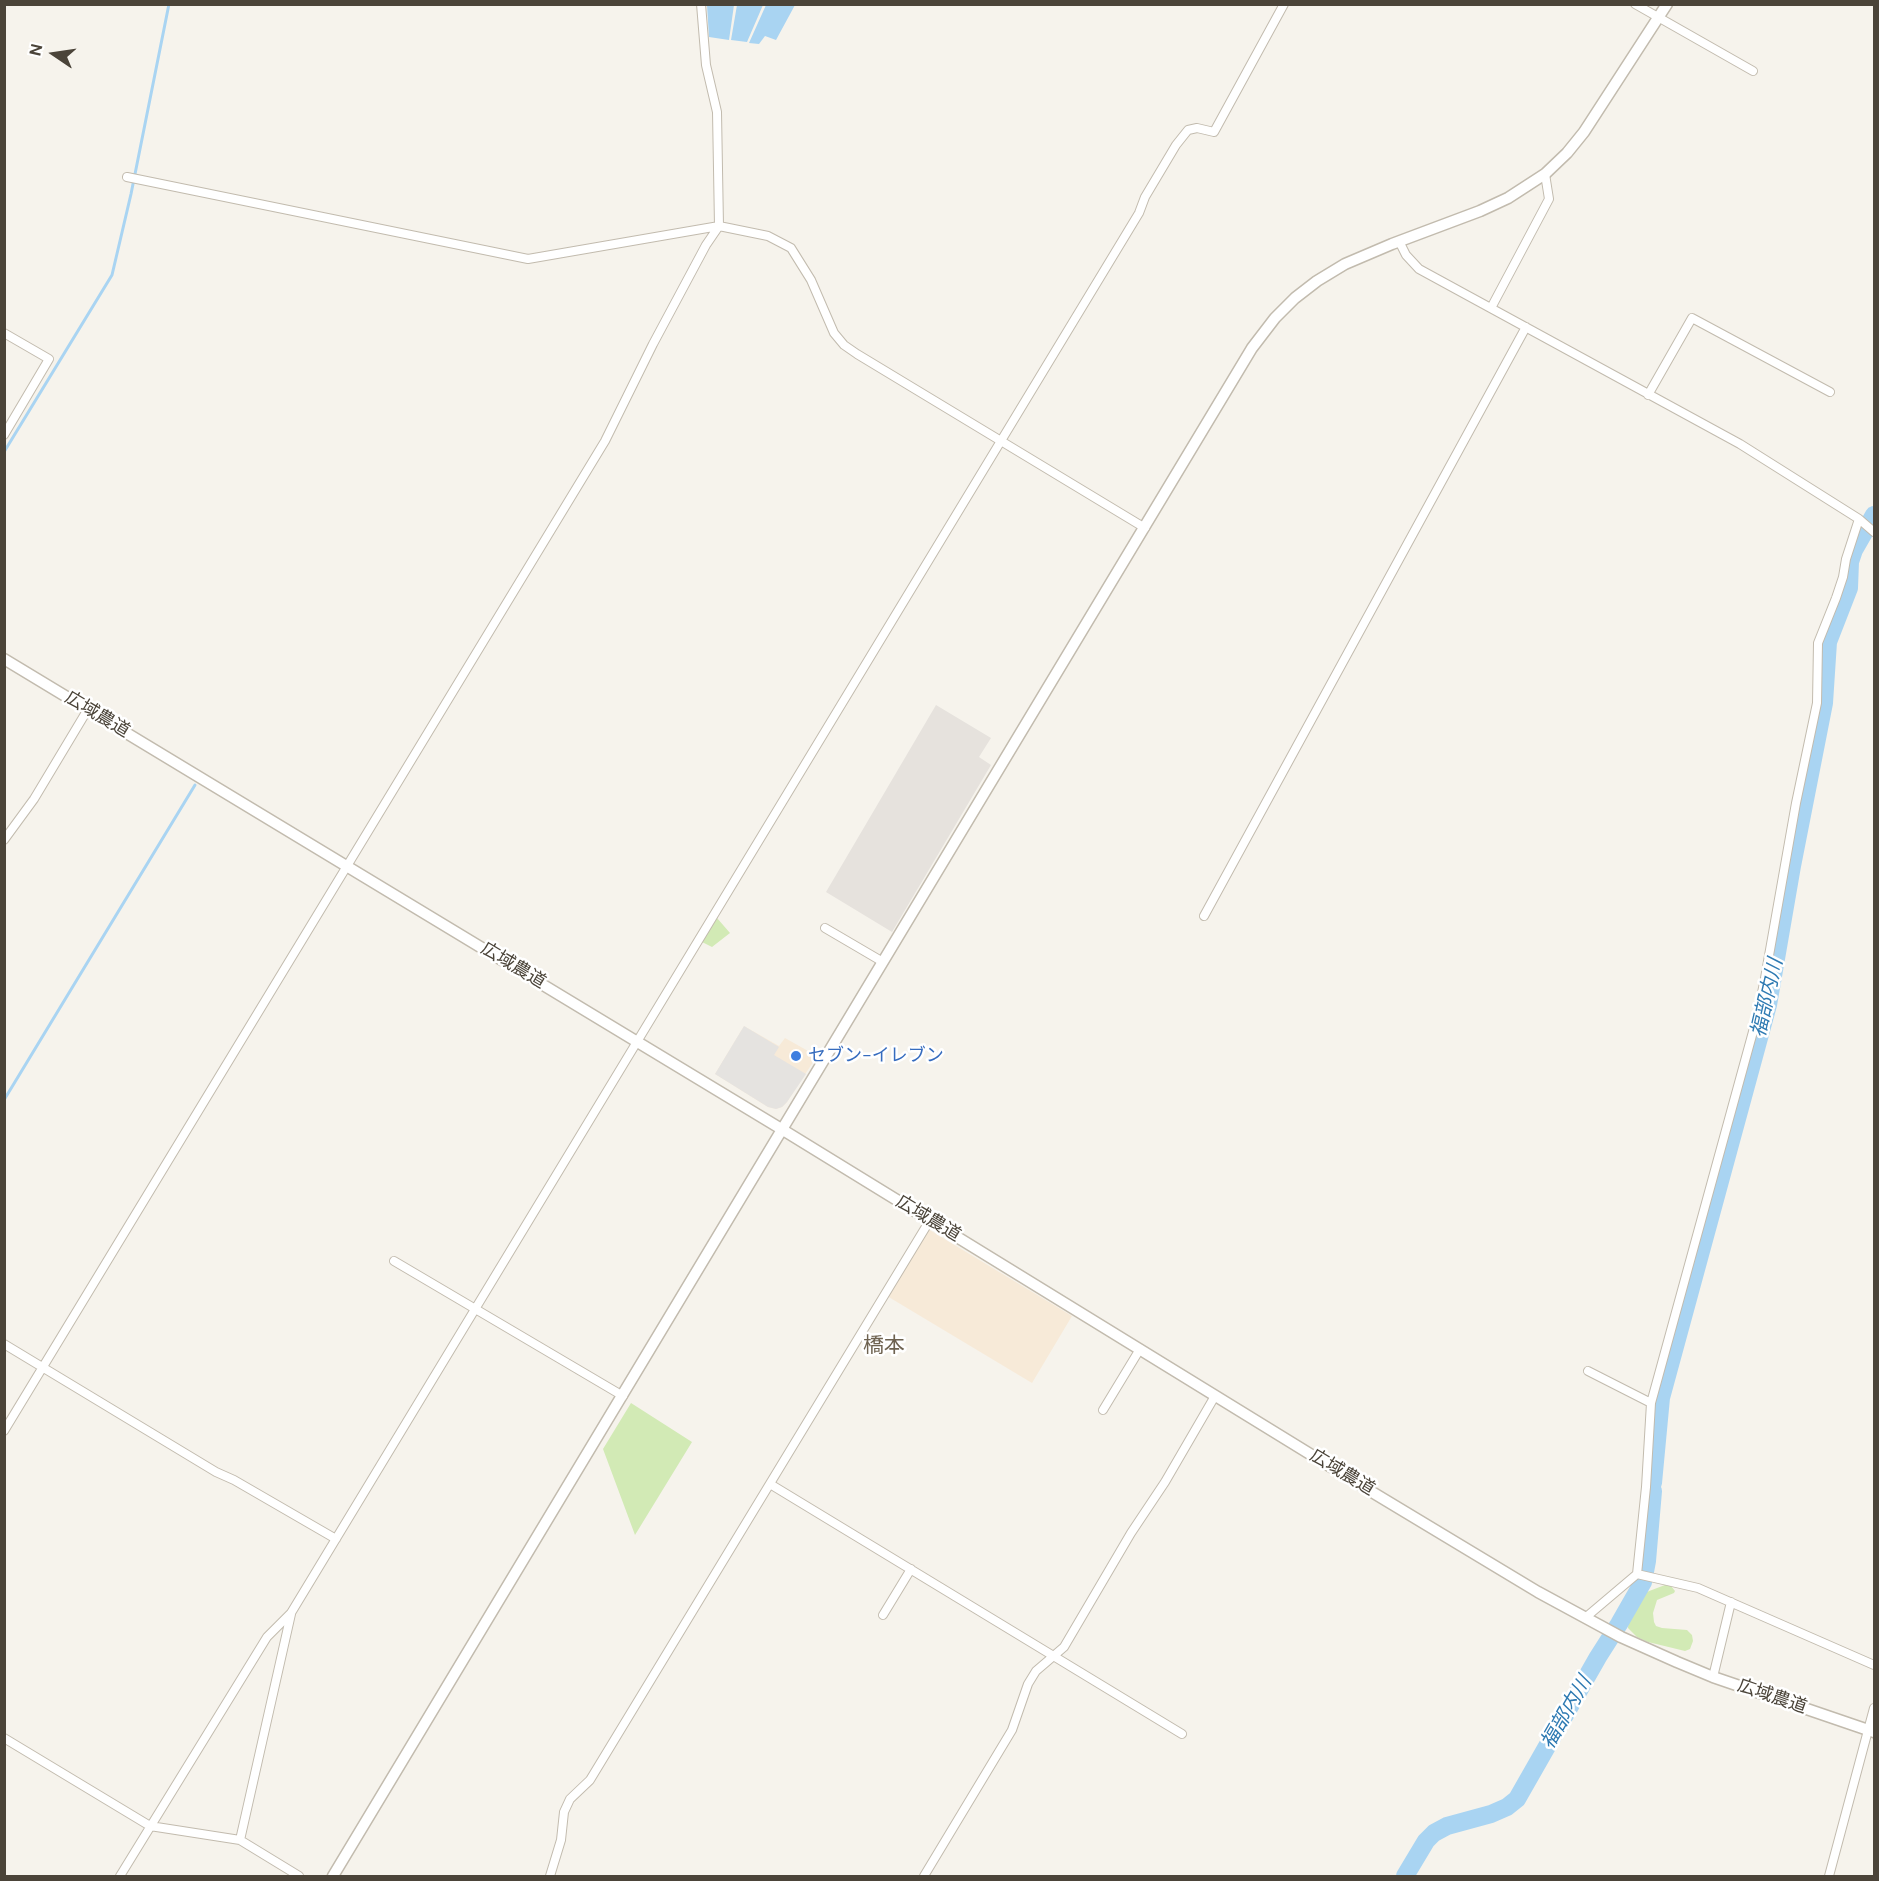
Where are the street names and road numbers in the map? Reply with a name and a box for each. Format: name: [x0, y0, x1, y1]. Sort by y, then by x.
street label: 広域農道: [61, 687, 133, 743]
street label: 広域農道: [477, 938, 549, 994]
street label: 広域農道: [892, 1191, 964, 1247]
street label: 広域農道: [1306, 1445, 1378, 1501]
street label: 広域農道: [1734, 1675, 1810, 1719]

